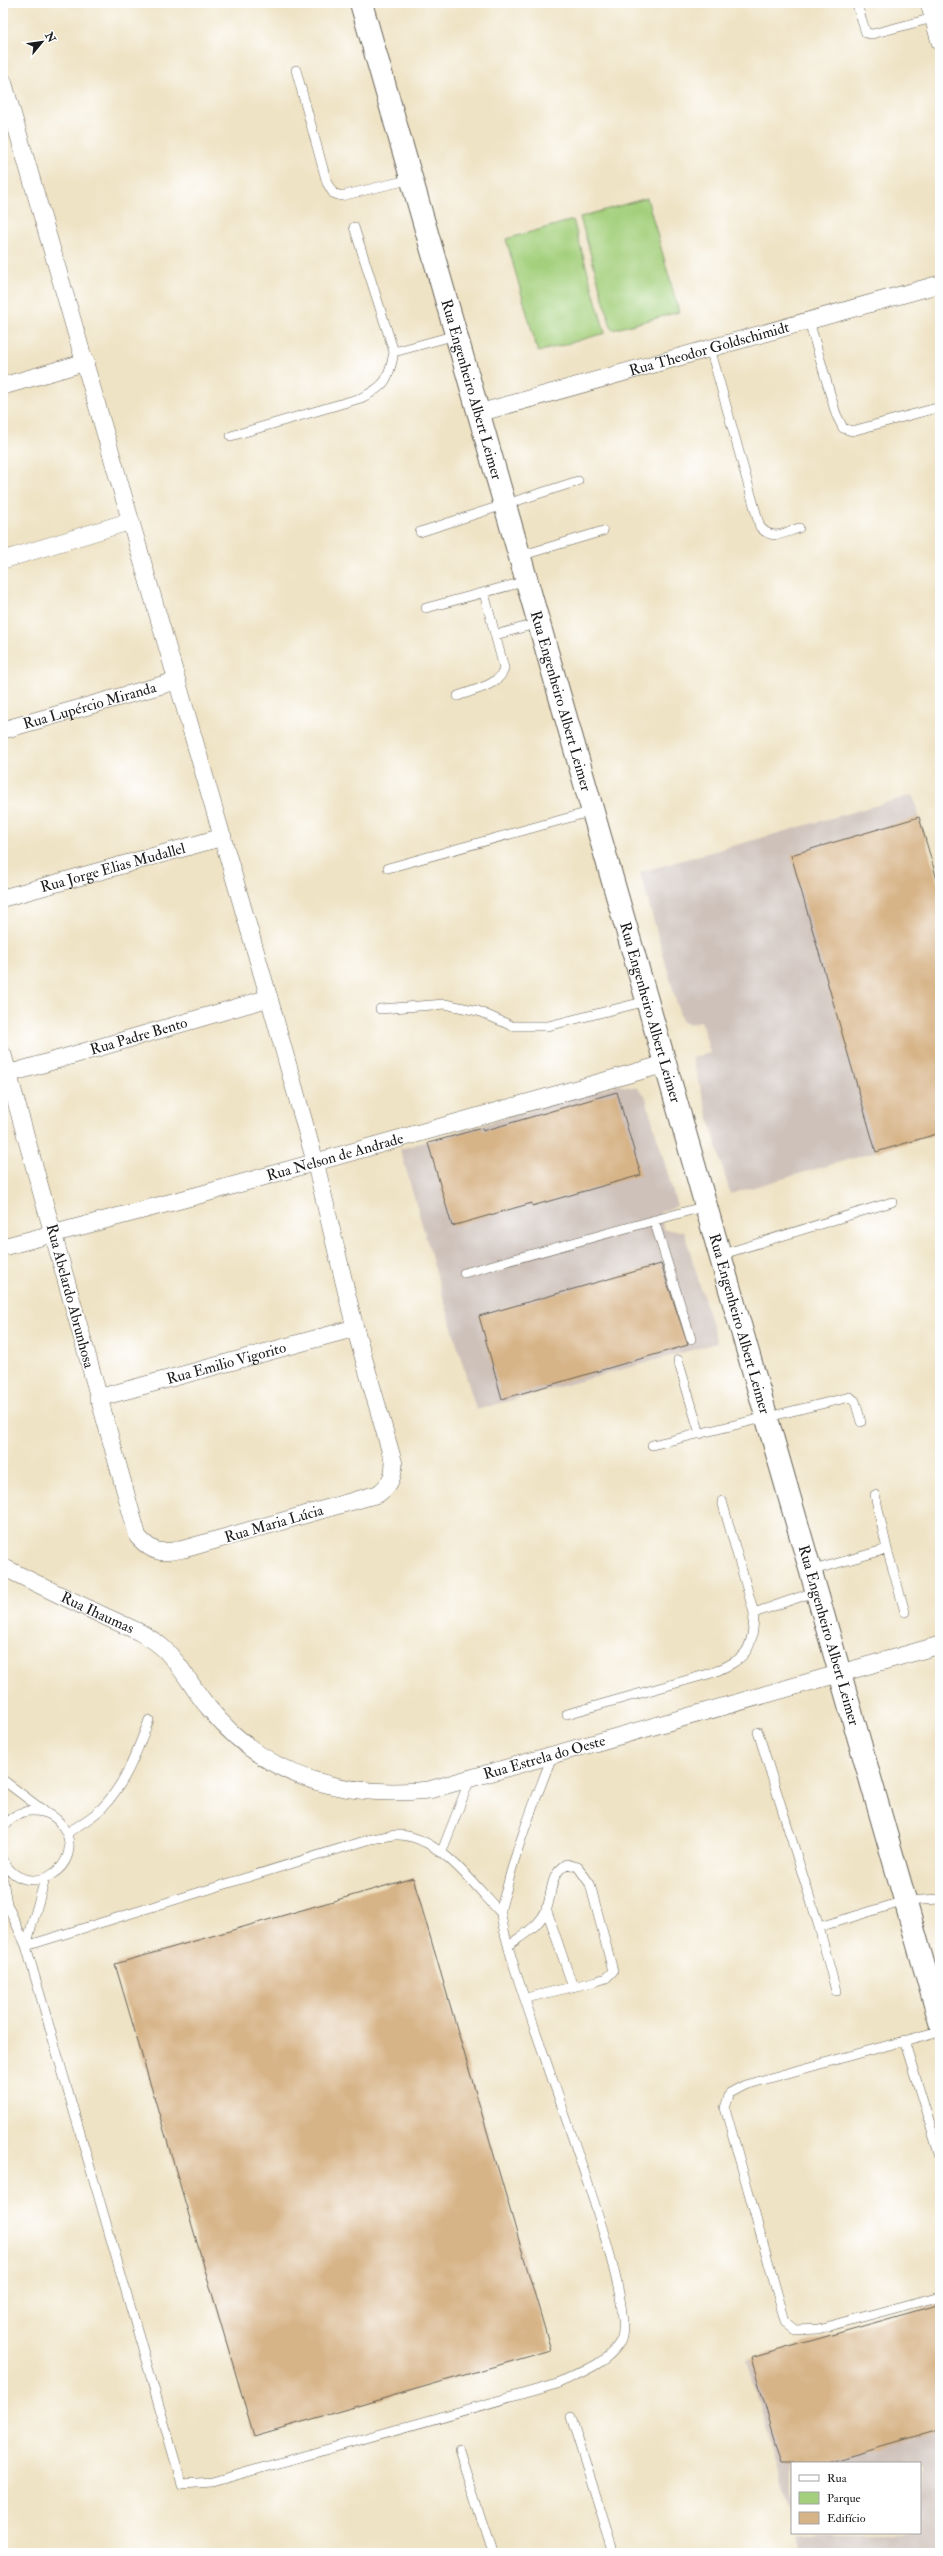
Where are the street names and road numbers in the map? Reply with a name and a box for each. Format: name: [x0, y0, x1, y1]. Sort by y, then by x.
street label: Rua Engenheiro Albert Leimer: [437, 297, 507, 482]
street label: Rua Theodor Goldschimidt: [627, 317, 792, 380]
street label: Rua Engenheiro Albert Leimer: [526, 608, 596, 794]
street label: Rua Lupércio Miranda: [21, 677, 159, 733]
street label: Rua Jorge Elias Mudallel: [38, 838, 188, 897]
street label: Rua Engenheiro Albert Leimer: [616, 920, 685, 1105]
street label: Rua Padre Bento: [88, 1013, 189, 1059]
street label: Rua Nelson de Andrade: [264, 1129, 405, 1185]
street label: Rua Abelardo Abrunhosa: [42, 1222, 99, 1371]
street label: Rua Engenheiro Albert Leimer: [705, 1231, 775, 1417]
street label: Rua Emilio Vigorito: [164, 1338, 288, 1388]
street label: Rua Maria Lúcia: [222, 1501, 326, 1547]
street label: Rua Engenheiro Albert Leimer: [794, 1543, 864, 1728]
street label: Rua Ihaumas: [58, 1587, 137, 1638]
street label: Rua Estrela do Oeste: [481, 1731, 608, 1784]

